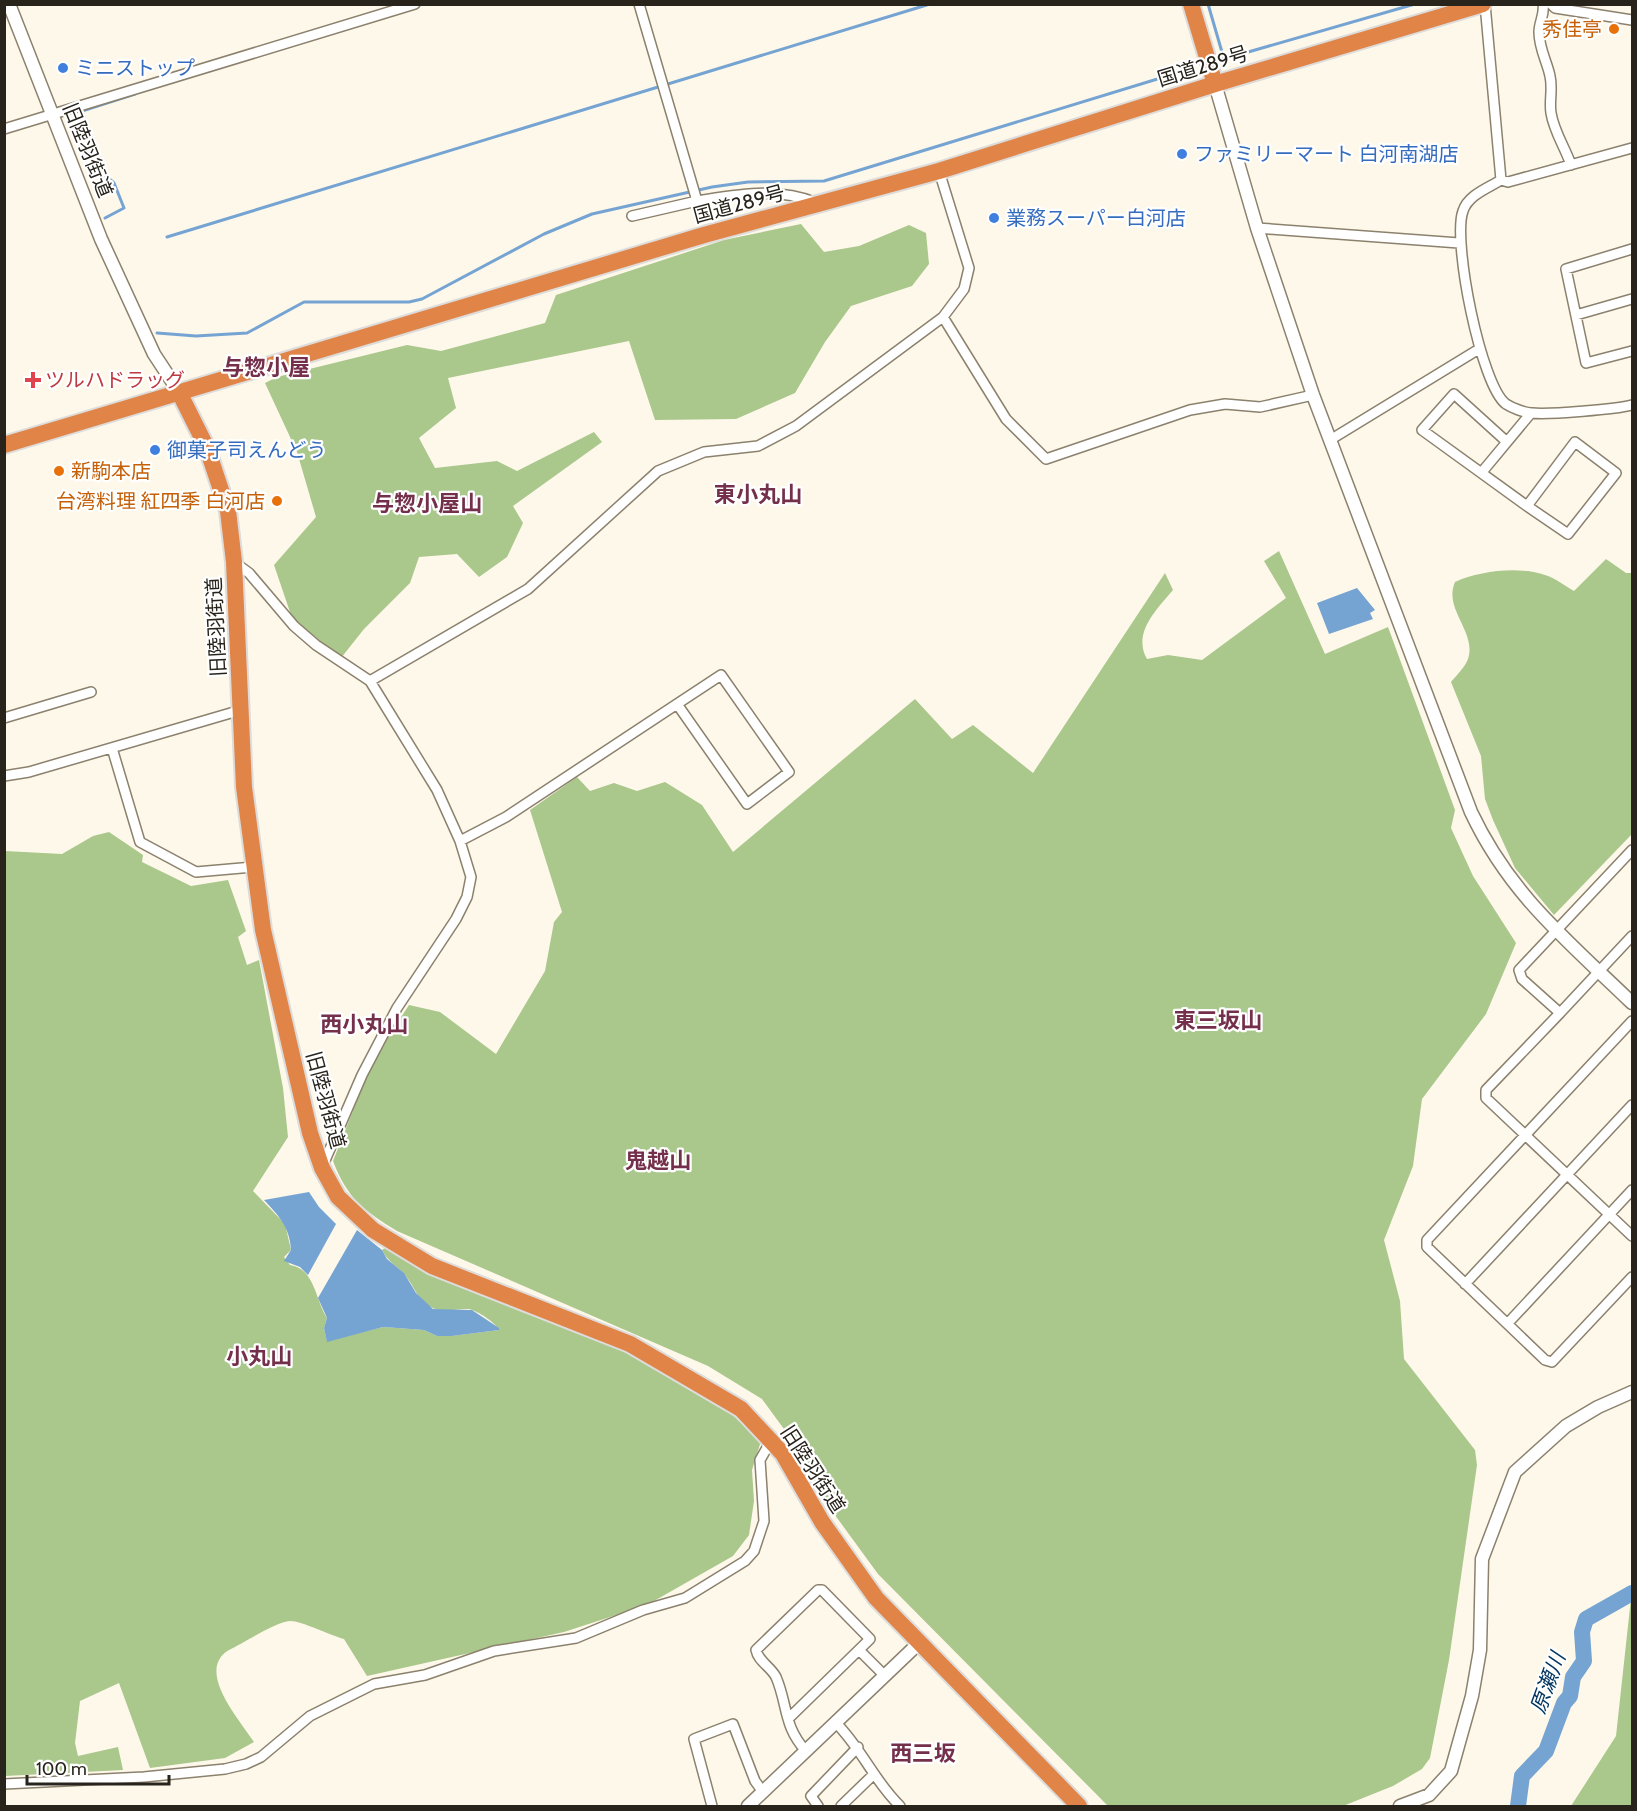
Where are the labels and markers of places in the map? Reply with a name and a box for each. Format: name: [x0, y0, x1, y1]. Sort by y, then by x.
place label: 秀佳亭: [1542, 17, 1602, 41]
marker: 秀佳亭: [1607, 22, 1621, 36]
place label: ミニストップ: [75, 56, 195, 80]
marker: ミニストップ: [56, 61, 70, 75]
place label: ファミリーマート 白河南湖店: [1194, 142, 1459, 166]
marker: ファミリーマート 白河南湖店: [1175, 147, 1189, 161]
place label: 業務スーパー白河店: [1006, 206, 1186, 230]
marker: 業務スーパー白河店: [987, 211, 1001, 225]
place label: ツルハドラッグ: [45, 368, 185, 392]
marker: ツルハドラッグ: [26, 373, 40, 387]
place label: 御菓子司えんどう: [167, 438, 326, 462]
marker: 御菓子司えんどう: [148, 443, 162, 457]
place label: 新駒本店: [71, 459, 151, 483]
marker: 新駒本店: [52, 464, 66, 478]
place label: 台湾料理 紅四季 白河店: [56, 489, 265, 513]
marker: 台湾料理 紅四季 白河店: [270, 494, 284, 508]

